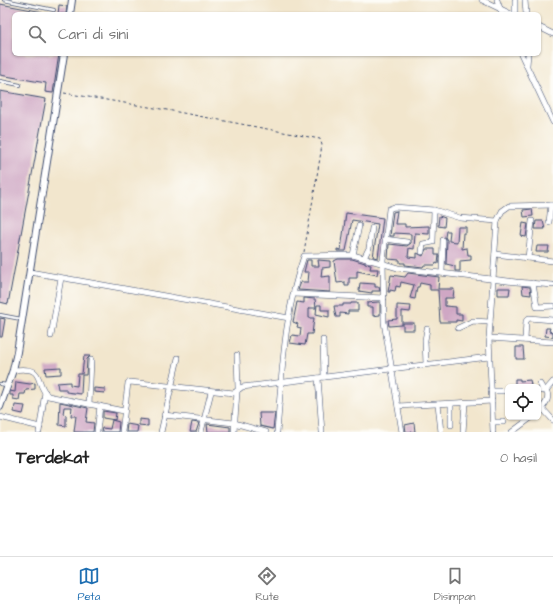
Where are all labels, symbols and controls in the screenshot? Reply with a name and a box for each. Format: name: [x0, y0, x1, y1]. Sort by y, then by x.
search box: [12, 12, 541, 56]
icon: search: [26, 23, 48, 45]
text: Cari di sini: [58, 24, 128, 45]
map controls: [505, 384, 541, 420]
button: locate: [505, 384, 541, 420]
text: Terdekat: [16, 446, 89, 470]
text: 0 hasil: [500, 449, 537, 467]
tab: Peta: [77, 565, 100, 604]
tab: Rute: [255, 565, 279, 604]
tab: Disimpan: [434, 565, 476, 604]

